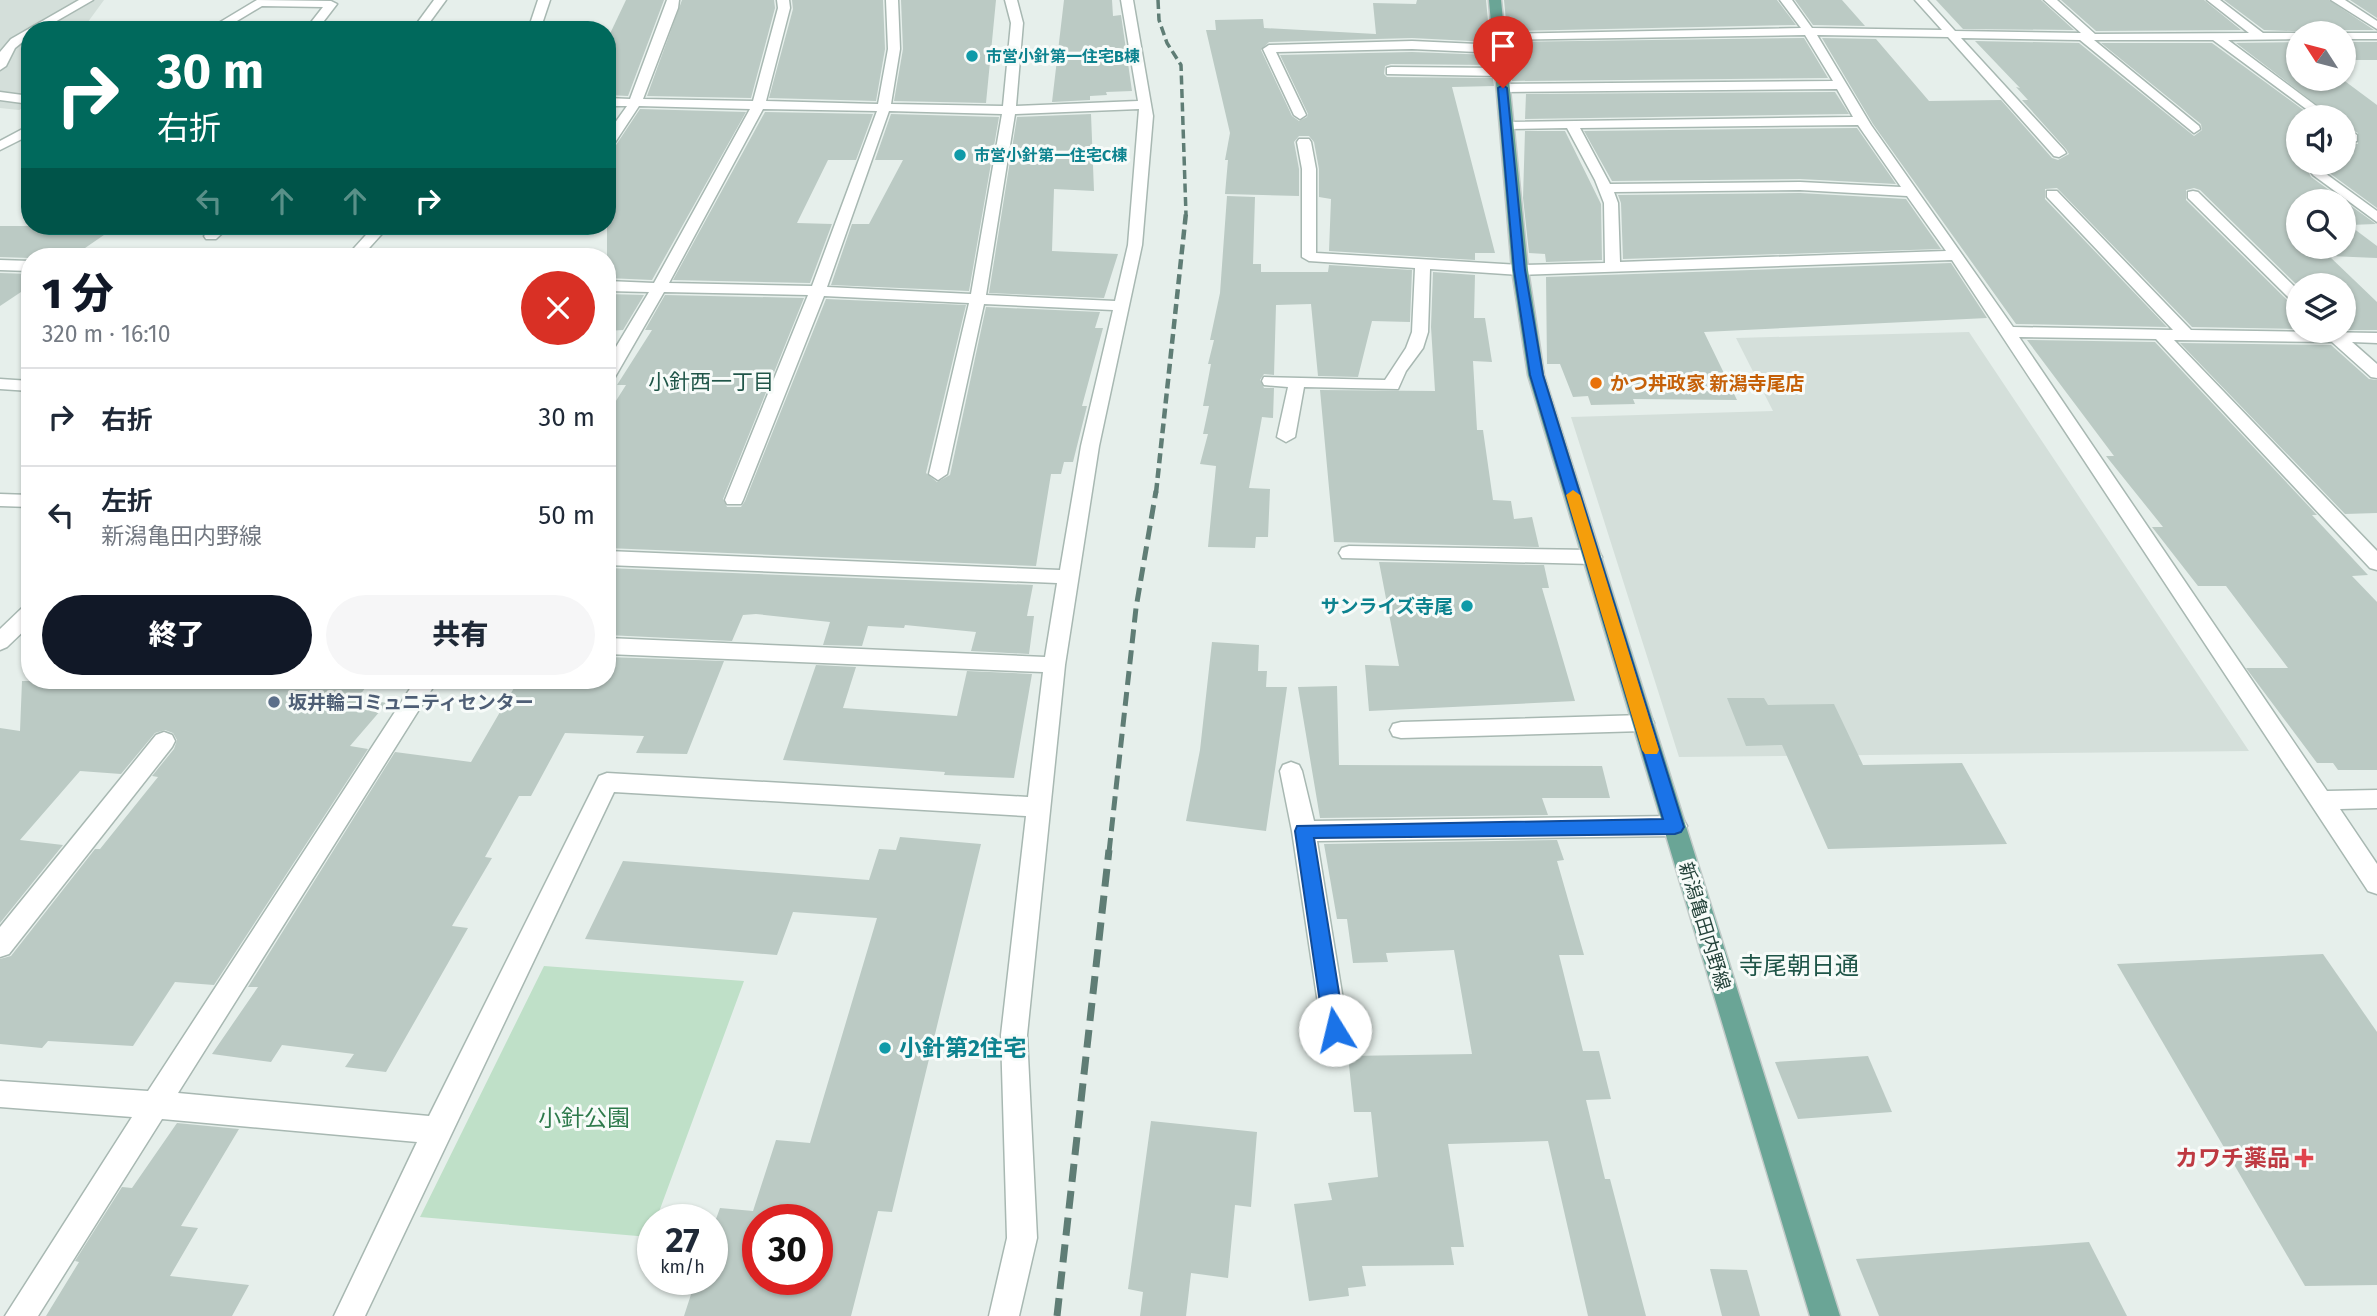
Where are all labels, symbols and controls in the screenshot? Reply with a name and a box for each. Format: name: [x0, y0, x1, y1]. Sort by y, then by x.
pin: [1473, 16, 1533, 88]
north arrow: [2286, 21, 2356, 91]
map controls: [2286, 21, 2356, 343]
icon: arrive: [1484, 27, 1522, 65]
text: 30 m: [157, 42, 264, 101]
place label: 市営小針第一住宅B棟: [986, 47, 1140, 66]
marker: 市営小針第一住宅B棟: [964, 48, 980, 64]
icon: right: [42, 49, 133, 140]
button: sound: [2286, 105, 2356, 175]
text: 右折: [157, 109, 221, 147]
place label: 市営小針第一住宅C棟: [974, 146, 1127, 165]
marker: 市営小針第一住宅C棟: [952, 147, 968, 163]
icon: left: [190, 182, 228, 220]
icon: ahead: [263, 182, 301, 220]
icon: ahead: [336, 182, 374, 220]
icon: right: [409, 182, 447, 220]
button: search: [2286, 189, 2356, 259]
text: 1 分: [42, 269, 113, 319]
button: close: [521, 271, 595, 345]
button: layers: [2286, 273, 2356, 343]
text: 320 m · 16:10: [42, 320, 171, 348]
district label: 小針西一丁目: [648, 369, 774, 395]
place label: かつ丼政家 新潟寺尾店: [1610, 372, 1805, 395]
marker: かつ丼政家 新潟寺尾店: [1588, 375, 1604, 391]
icon: right: [42, 398, 80, 436]
text: 30 m: [538, 402, 595, 433]
text: 右折: [101, 405, 153, 436]
text: 左折: [101, 486, 153, 517]
icon: left: [42, 496, 80, 534]
text: 50 m: [538, 500, 595, 531]
text: 新潟亀田内野線: [101, 522, 262, 550]
button: 終了: [42, 595, 312, 675]
button: 共有: [326, 595, 595, 675]
place label: サンライズ寺尾: [1321, 595, 1453, 618]
marker: サンライズ寺尾: [1459, 598, 1475, 614]
place label: 坂井輪コミュニティセンター: [288, 691, 534, 714]
marker: 坂井輪コミュニティセンター: [266, 694, 282, 710]
street label: 新潟亀田内野線: [1674, 859, 1735, 993]
district label: 寺尾朝日通: [1739, 952, 1859, 980]
position arrow: [1298, 993, 1372, 1067]
place label: 小針第2住宅: [899, 1034, 1026, 1062]
marker: 小針第2住宅: [877, 1040, 893, 1056]
park label: 小針公園: [538, 1104, 630, 1132]
place label: カワチ薬品: [2175, 1144, 2290, 1172]
marker: カワチ薬品: [2296, 1150, 2312, 1166]
speed limit sign: 30: [742, 1204, 833, 1295]
text: 27: [665, 1219, 700, 1261]
text: km/h: [660, 1256, 705, 1278]

